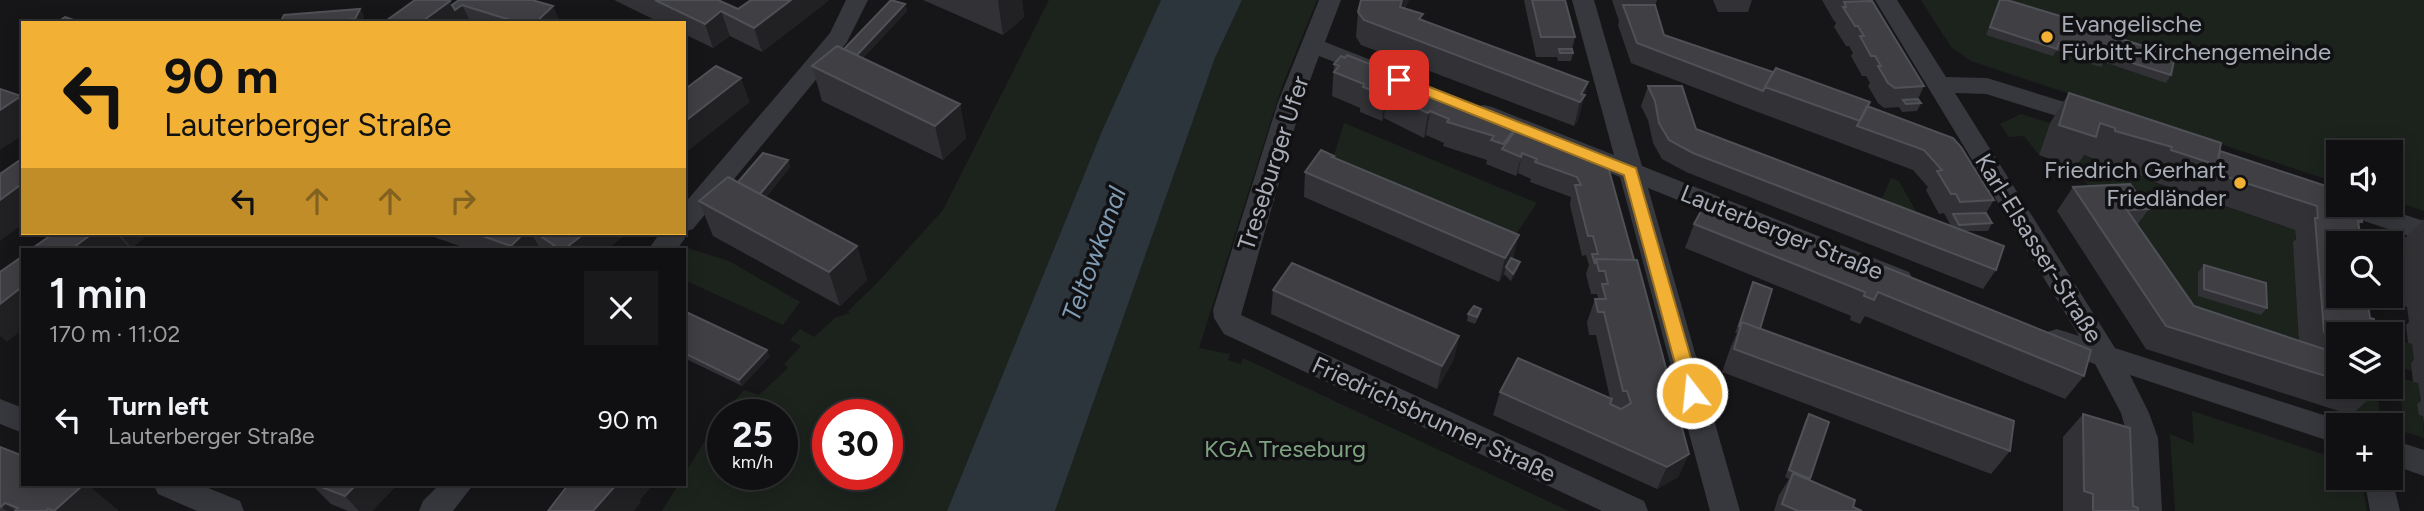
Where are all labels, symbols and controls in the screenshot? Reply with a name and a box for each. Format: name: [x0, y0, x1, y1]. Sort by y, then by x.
place label: Evangelische Fürbitt-Kirchengemeinde: [2061, 9, 2331, 66]
marker: Evangelische Fürbitt-Kirchengemeinde: [2039, 29, 2055, 45]
text: 90 m: [164, 46, 279, 105]
icon: left: [49, 49, 140, 140]
pin: [1369, 50, 1429, 110]
icon: arrive: [1380, 61, 1418, 99]
street label: Treseburger Ufer: [1231, 72, 1315, 254]
text: Lauterberger Straße: [164, 106, 452, 144]
map controls: [2326, 140, 2403, 490]
button: sound: [2326, 140, 2403, 217]
street label: Karl-Elsasser-Straße: [1969, 148, 2109, 348]
place label: Friedrich Gerhart Friedländer: [2044, 155, 2226, 212]
marker: Friedrich Gerhart Friedländer: [2232, 175, 2248, 191]
street label: Lauterberger Straße: [1677, 178, 1887, 286]
icon: left: [225, 182, 263, 220]
icon: ahead: [298, 182, 336, 220]
icon: ahead: [371, 182, 409, 220]
icon: right: [444, 182, 482, 220]
water label: Teltowkanal: [1055, 182, 1133, 326]
button: search: [2326, 231, 2403, 308]
text: 1 min: [49, 268, 147, 319]
button: close: [584, 271, 658, 345]
text: 170 m · 11:02: [49, 320, 180, 348]
button: layers: [2326, 322, 2403, 399]
street label: Friedrichsbrunner Straße: [1308, 350, 1560, 488]
position arrow: [1655, 356, 1729, 430]
text: Turn left: [108, 390, 209, 422]
speed limit sign: 30: [812, 399, 903, 490]
icon: left: [49, 401, 87, 439]
text: 90 m: [598, 404, 658, 436]
button: +: [2326, 413, 2403, 490]
text: 25: [732, 414, 773, 456]
text: Lauterberger Straße: [108, 422, 315, 450]
park label: KGA Treseburg: [1204, 434, 1366, 463]
text: km/h: [732, 451, 773, 473]

